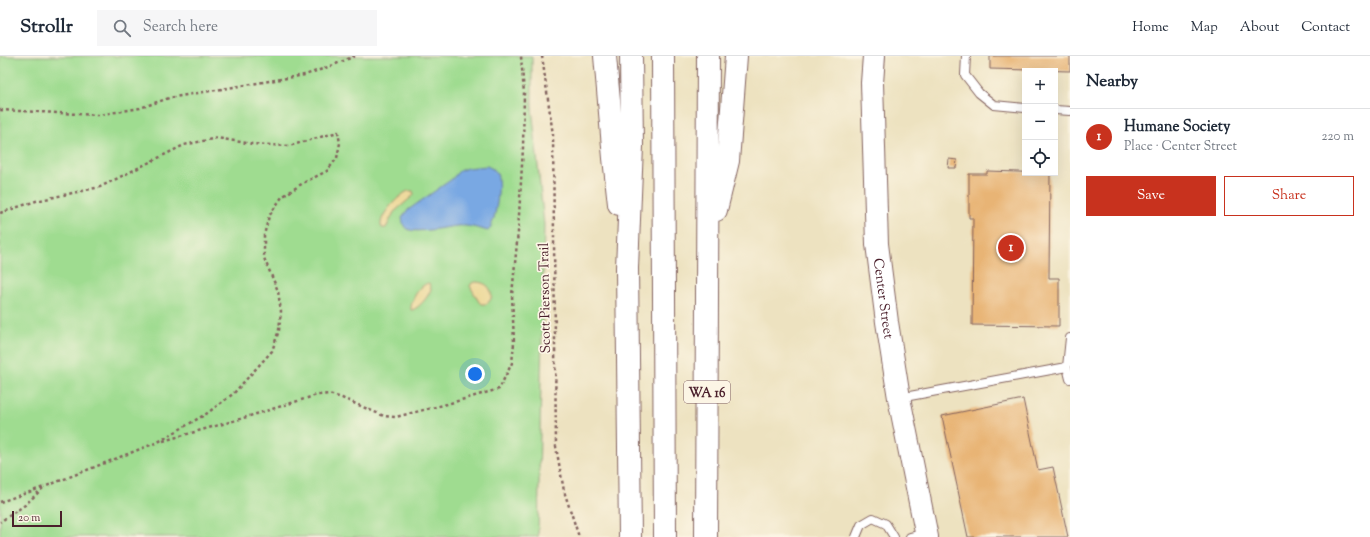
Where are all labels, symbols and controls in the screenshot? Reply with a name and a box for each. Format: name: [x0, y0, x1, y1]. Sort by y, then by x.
search box: [97, 10, 377, 46]
text: Strollr: [20, 14, 73, 41]
icon: search: [111, 17, 133, 39]
text: Search here: [143, 17, 218, 38]
text: Home: [1132, 18, 1169, 38]
text: Map: [1191, 18, 1218, 38]
text: About: [1240, 18, 1279, 38]
text: Contact: [1301, 18, 1350, 38]
map controls: [1022, 68, 1058, 176]
button: +: [1022, 68, 1058, 104]
text: Nearby: [1086, 70, 1138, 94]
button: −: [1022, 104, 1058, 140]
text: Humane Society: [1124, 117, 1230, 138]
text: 1: [1097, 128, 1101, 146]
text: 220 m: [1321, 128, 1354, 146]
text: Place · Center Street: [1124, 138, 1237, 156]
button: locate: [1022, 140, 1058, 176]
button: Save: [1086, 176, 1216, 216]
button: Share: [1224, 176, 1354, 216]
pin: 1: [998, 233, 1024, 263]
street label: Scott Pierson Trail: [535, 242, 557, 354]
street label: Center Street: [867, 257, 898, 341]
your location: [465, 364, 485, 384]
road number: WA 16: [684, 381, 730, 403]
scale bar: [12, 509, 62, 528]
text: 20 m: [18, 510, 40, 526]

